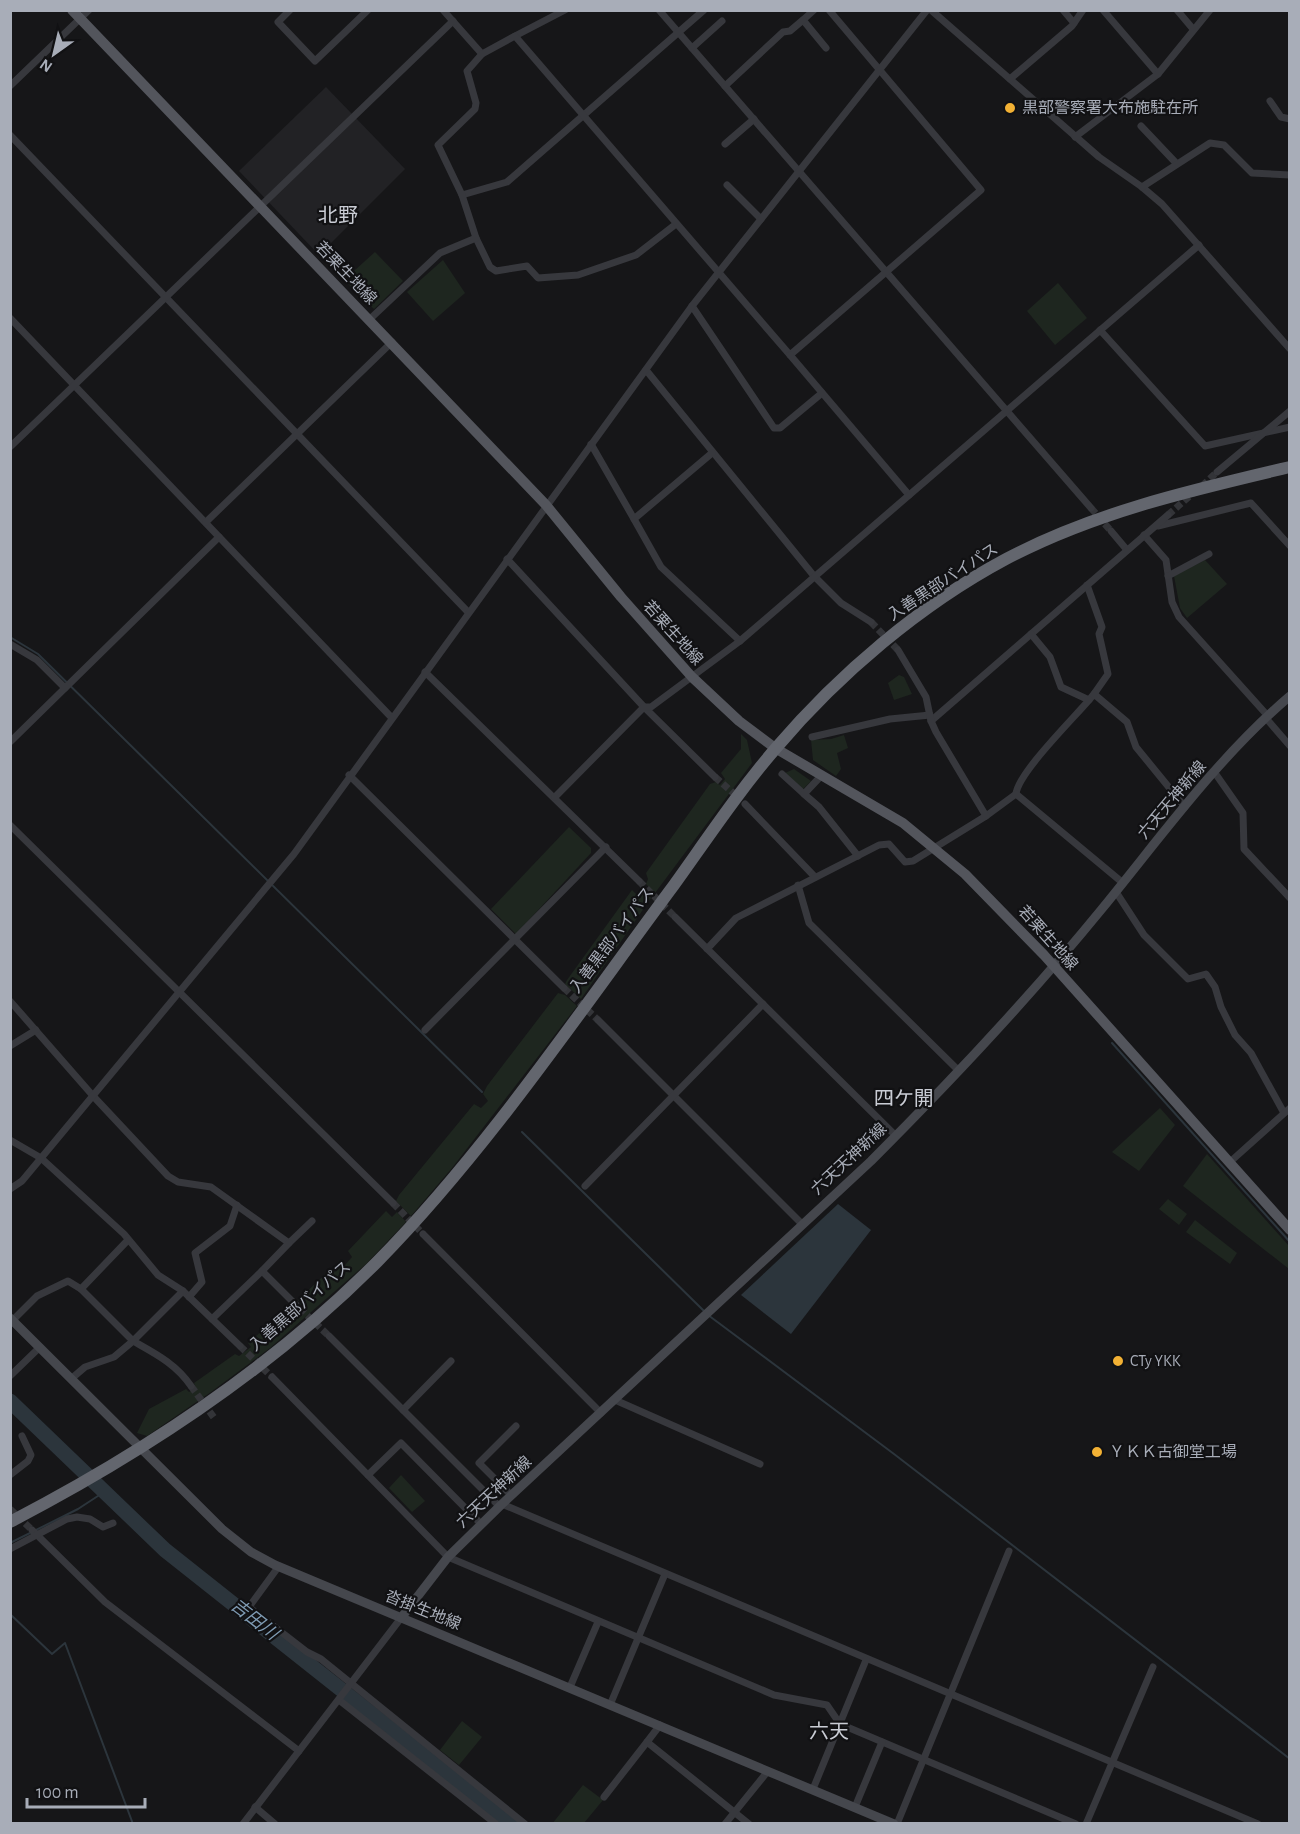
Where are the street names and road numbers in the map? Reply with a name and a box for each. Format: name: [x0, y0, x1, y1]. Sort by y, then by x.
street label: 若栗生地線: [312, 238, 380, 307]
street label: 入善黒部バイパス: [885, 540, 1001, 623]
street label: 若栗生地線: [640, 597, 706, 668]
street label: 六天天神新線: [1134, 757, 1209, 842]
street label: 入善黒部バイパス: [566, 884, 657, 996]
street label: 若栗生地線: [1015, 902, 1081, 973]
street label: 六天天神新線: [808, 1120, 890, 1198]
street label: 入善黒部バイパス: [246, 1257, 353, 1354]
street label: 六天天神新線: [453, 1453, 535, 1531]
street label: 沓掛生地線: [383, 1587, 463, 1632]

